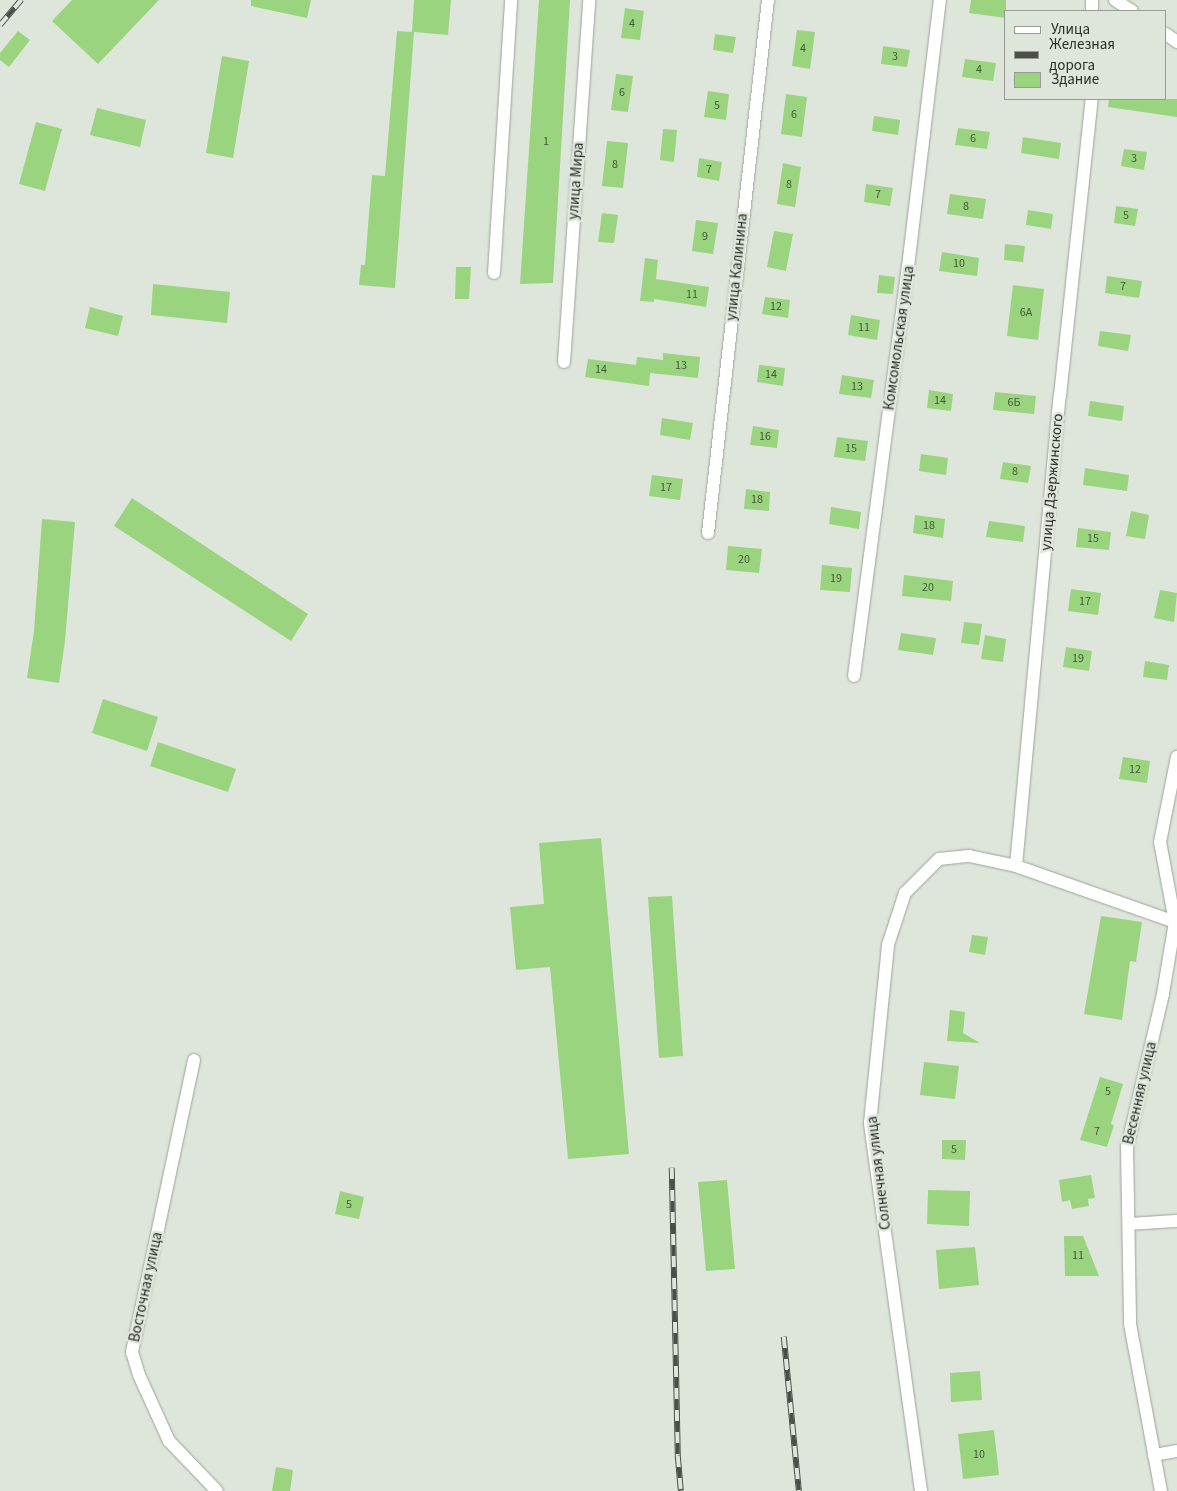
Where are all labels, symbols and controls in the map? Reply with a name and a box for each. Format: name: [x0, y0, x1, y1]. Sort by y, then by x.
legend: [1004, 10, 1167, 100]
house number: 4: [629, 17, 635, 31]
text: Улица: [1051, 19, 1090, 40]
text: Железная дорога: [1049, 34, 1115, 76]
house number: 4: [800, 42, 806, 56]
house number: 3: [892, 50, 898, 64]
house number: 4: [976, 63, 982, 77]
text: Здание: [1051, 69, 1099, 90]
house number: 6: [619, 86, 625, 100]
house number: 5: [714, 99, 720, 113]
house number: 6: [791, 108, 797, 122]
house number: 6: [970, 132, 976, 146]
house number: 1: [543, 135, 549, 149]
street label: улица Мира: [564, 142, 588, 220]
house number: 3: [1131, 152, 1137, 166]
house number: 8: [612, 158, 618, 172]
house number: 7: [706, 163, 712, 177]
house number: 8: [786, 178, 792, 192]
house number: 7: [875, 188, 881, 202]
house number: 8: [963, 200, 969, 214]
house number: 5: [1123, 209, 1129, 223]
street label: улица Калинина: [722, 212, 752, 322]
house number: 9: [702, 230, 708, 244]
house number: 10: [953, 257, 965, 271]
street label: Комсомольская улица: [880, 265, 918, 411]
house number: 7: [1120, 280, 1126, 294]
house number: 11: [686, 288, 698, 302]
house number: 12: [770, 300, 782, 314]
house number: 6А: [1020, 306, 1032, 320]
house number: 11: [858, 321, 870, 335]
house number: 13: [675, 359, 687, 373]
house number: 14: [595, 363, 607, 377]
house number: 14: [765, 368, 777, 382]
house number: 13: [851, 380, 863, 394]
house number: 14: [934, 394, 946, 408]
house number: 6Б: [1008, 396, 1020, 410]
street label: улица Дзержинского: [1037, 413, 1067, 551]
house number: 16: [759, 430, 771, 444]
house number: 15: [845, 442, 857, 456]
house number: 8: [1012, 465, 1018, 479]
house number: 17: [660, 481, 672, 495]
house number: 18: [751, 493, 763, 507]
house number: 18: [923, 519, 935, 533]
house number: 15: [1087, 532, 1099, 546]
house number: 20: [738, 553, 750, 567]
house number: 19: [830, 572, 842, 586]
house number: 20: [922, 581, 934, 595]
house number: 17: [1079, 595, 1091, 609]
house number: 19: [1072, 652, 1084, 666]
house number: 12: [1129, 763, 1141, 777]
street label: Весенняя улица: [1119, 1040, 1161, 1146]
house number: 5: [1105, 1085, 1111, 1099]
street label: Солнечная улица: [863, 1115, 895, 1231]
house number: 7: [1094, 1125, 1100, 1139]
house number: 5: [951, 1143, 957, 1157]
house number: 5: [346, 1198, 352, 1212]
street label: Восточная улица: [126, 1230, 166, 1344]
house number: 11: [1072, 1249, 1084, 1263]
house number: 10: [973, 1448, 985, 1462]

